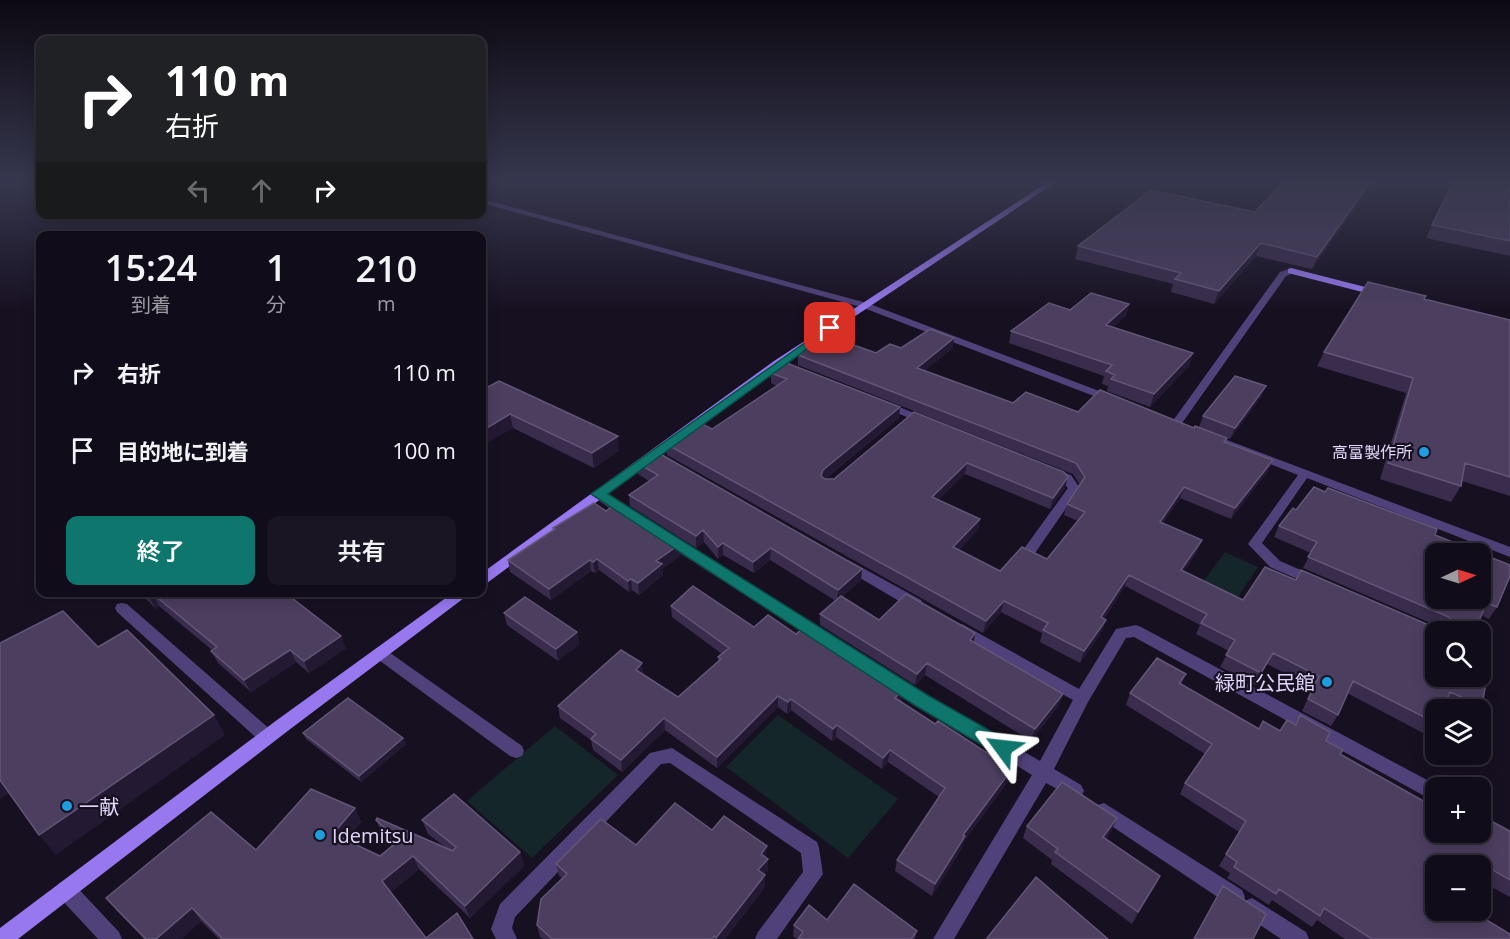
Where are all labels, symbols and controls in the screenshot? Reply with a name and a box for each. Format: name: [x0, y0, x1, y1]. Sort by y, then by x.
text: 110 m: [165, 51, 289, 108]
icon: right: [66, 60, 144, 138]
text: 右折: [165, 107, 219, 144]
icon: left: [182, 174, 215, 207]
icon: ahead: [245, 174, 278, 207]
icon: right: [308, 174, 341, 207]
text: 15:24: [105, 243, 197, 292]
text: 1: [266, 243, 287, 292]
text: 210: [355, 244, 417, 293]
text: m: [377, 290, 396, 317]
text: 到着: [131, 291, 171, 318]
text: 分: [266, 291, 286, 318]
pin: [804, 302, 855, 353]
icon: arrive: [813, 311, 846, 344]
icon: right: [66, 356, 99, 389]
text: 110 m: [392, 357, 456, 387]
text: 右折: [117, 358, 161, 388]
icon: arrive: [66, 434, 99, 467]
text: 100 m: [392, 435, 456, 465]
text: 目的地に到着: [117, 436, 249, 466]
place label: 高富製作所: [1332, 441, 1412, 463]
marker: 高富製作所: [1417, 445, 1431, 459]
button: 終了: [66, 516, 255, 585]
button: 共有: [267, 516, 456, 585]
north arrow: [1425, 543, 1491, 609]
map controls: [1425, 543, 1491, 921]
button: search: [1425, 621, 1491, 687]
place label: 緑町公民館: [1215, 669, 1315, 696]
marker: 緑町公民館: [1320, 675, 1334, 689]
button: layers: [1425, 699, 1491, 765]
position arrow: [971, 716, 1035, 780]
button: +: [1425, 777, 1491, 843]
place label: 一献: [79, 793, 119, 820]
marker: 一献: [60, 799, 74, 813]
place label: Idemitsu: [332, 822, 414, 849]
marker: Idemitsu: [313, 828, 327, 842]
button: −: [1425, 855, 1491, 921]

